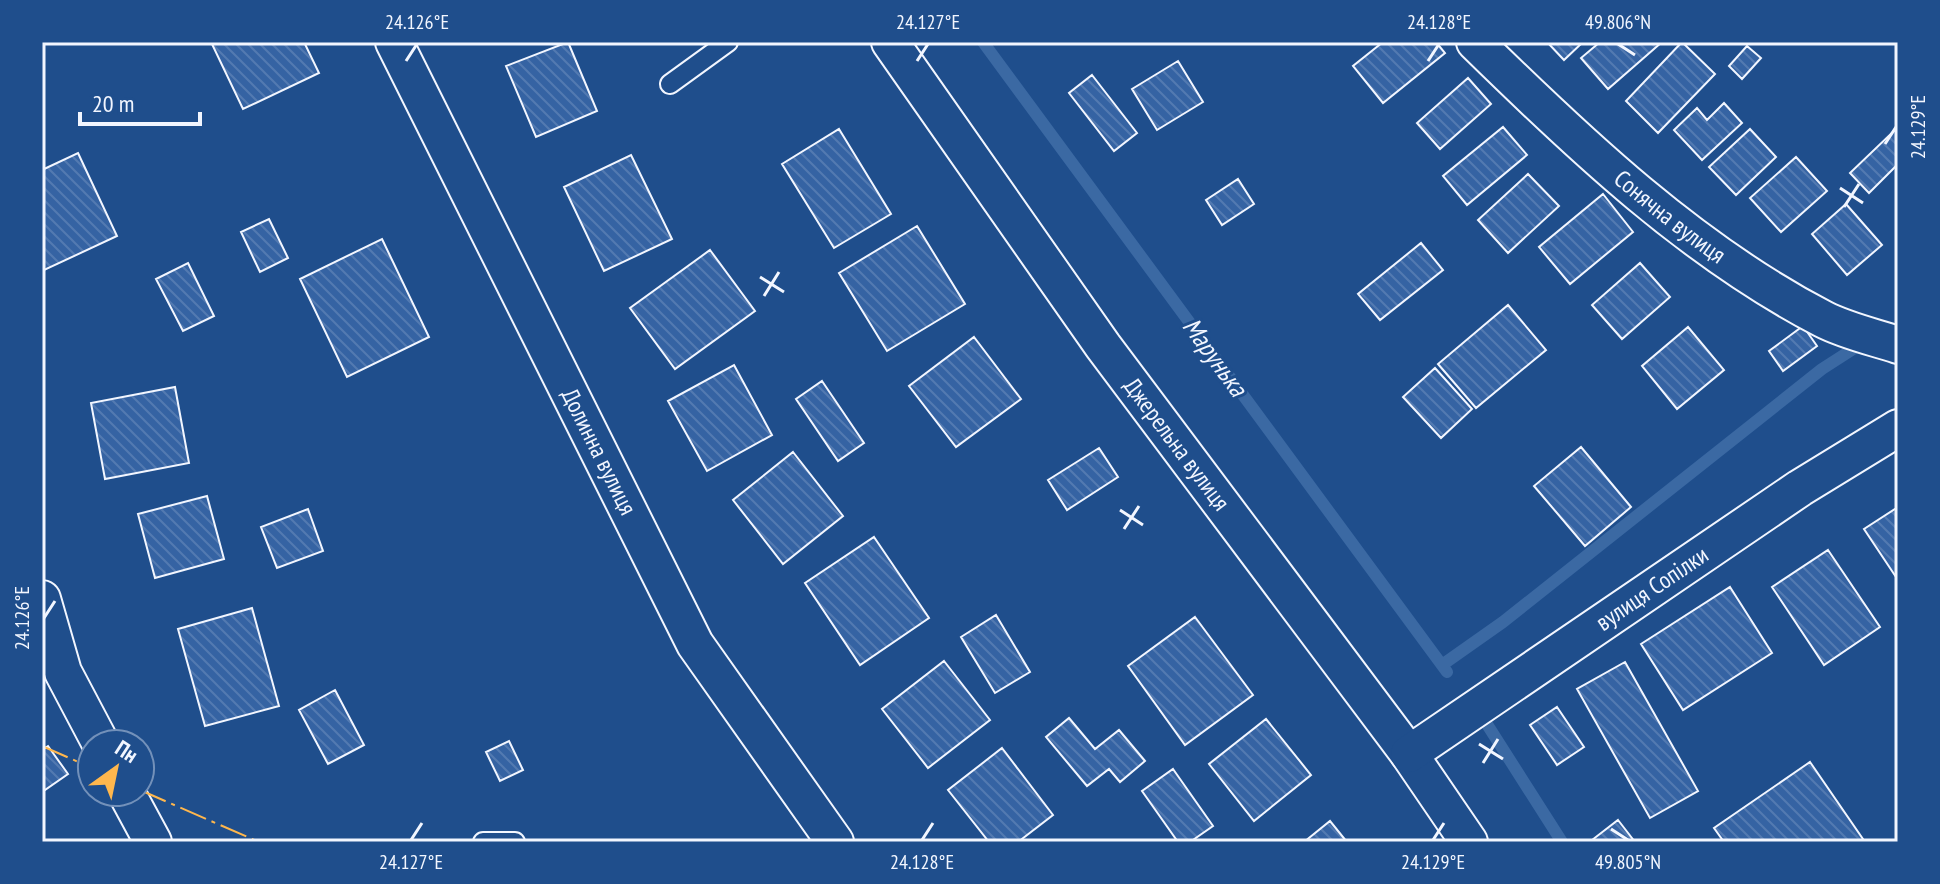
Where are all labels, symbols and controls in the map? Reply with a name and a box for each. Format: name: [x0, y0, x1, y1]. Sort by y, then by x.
text: 24.126°E: [385, 9, 449, 35]
text: 24.127°E: [896, 9, 960, 35]
text: 24.128°E: [1407, 9, 1471, 35]
text: 49.806°N: [1585, 9, 1651, 35]
scale bar: [80, 76, 200, 126]
text: 20 m: [92, 88, 134, 119]
text: 24.129°E: [1905, 95, 1931, 159]
street label: Сонячна вулиця: [1608, 163, 1732, 270]
water label: Марунька: [1176, 311, 1256, 404]
street label: Джерельна вулиця: [1117, 371, 1237, 517]
street label: Долинна вулиця: [555, 383, 644, 520]
street label: вулиця Сопілки: [1590, 539, 1714, 637]
text: 24.126°E: [9, 586, 35, 650]
north arrow: [76, 728, 156, 808]
text: Пн: [110, 734, 143, 769]
text: 24.127°E: [379, 849, 443, 875]
text: 24.128°E: [890, 849, 954, 875]
text: 24.129°E: [1401, 849, 1465, 875]
text: 49.805°N: [1595, 849, 1661, 875]

